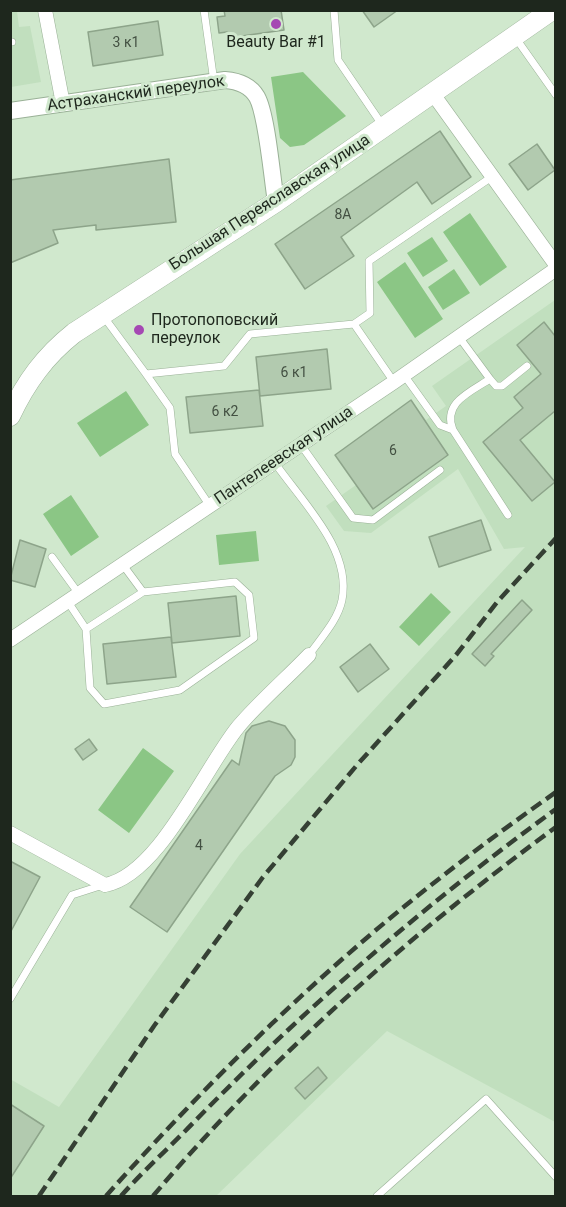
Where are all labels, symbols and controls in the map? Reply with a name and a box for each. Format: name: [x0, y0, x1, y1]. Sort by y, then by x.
marker: Beauty Bar #1: [269, 17, 283, 31]
place label: Beauty Bar #1: [226, 33, 326, 53]
house number: 3 к1: [113, 35, 139, 51]
street label: Астраханский переулок: [46, 72, 226, 116]
street label: Большая Переяславская улица: [166, 131, 374, 275]
house number: 8А: [334, 207, 352, 223]
place label: Протопоповский переулок: [151, 311, 278, 349]
marker: Протопоповский переулок: [132, 323, 146, 337]
house number: 6 к1: [281, 365, 307, 381]
street label: Пантелеевская улица: [211, 403, 357, 509]
house number: 6 к2: [212, 404, 238, 420]
house number: 6: [389, 443, 397, 459]
house number: 4: [195, 838, 203, 854]

